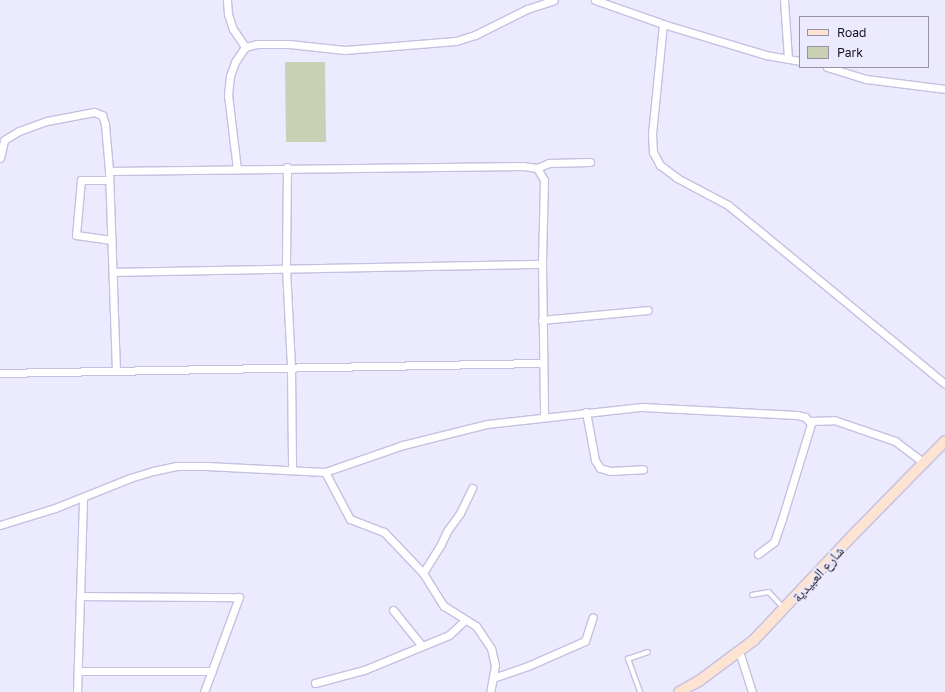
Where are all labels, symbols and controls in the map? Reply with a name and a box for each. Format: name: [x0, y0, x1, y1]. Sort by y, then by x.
legend: [799, 16, 929, 68]
text: Road: [837, 25, 866, 40]
text: Park: [837, 45, 863, 60]
street label: شارع العبيدية: [789, 543, 847, 605]

